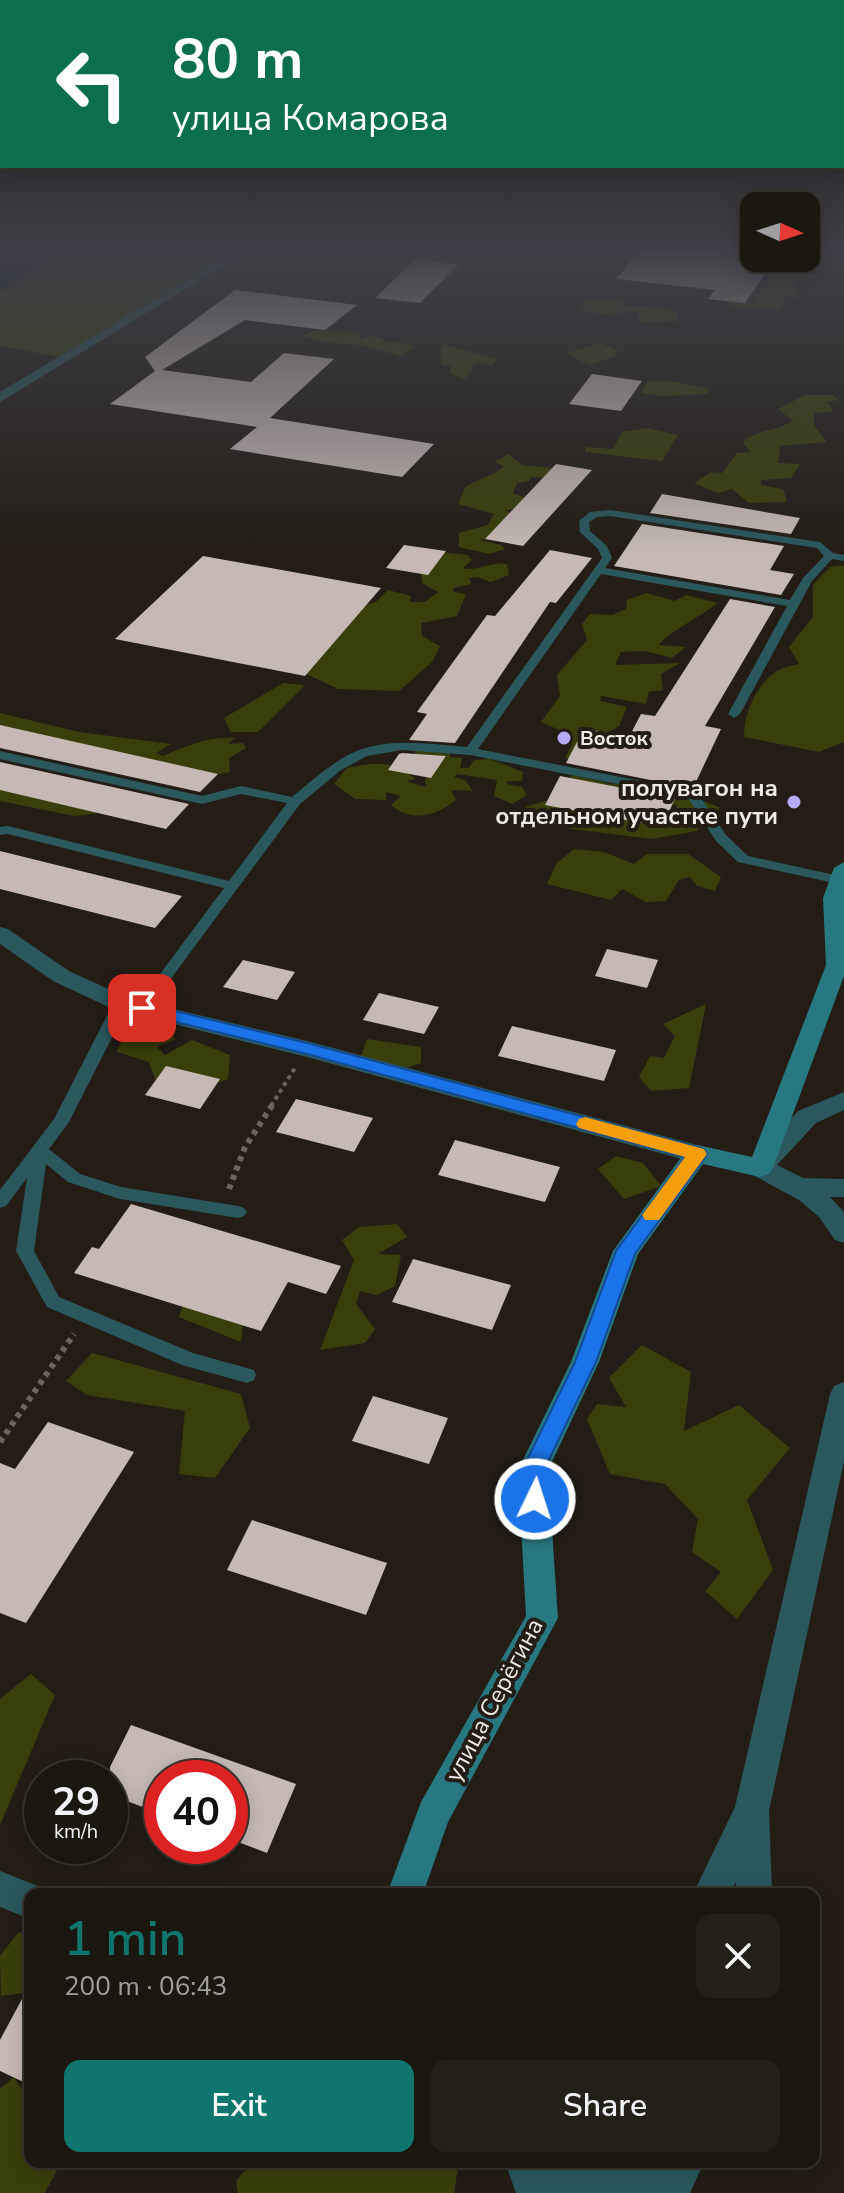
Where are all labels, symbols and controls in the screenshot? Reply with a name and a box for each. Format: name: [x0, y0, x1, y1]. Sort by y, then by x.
text: 80 m: [172, 21, 303, 98]
icon: left: [40, 32, 144, 136]
text: улица Комарова: [172, 94, 449, 143]
north arrow: [740, 192, 820, 272]
map controls: [740, 192, 820, 272]
place label: Восток: [580, 725, 648, 752]
marker: Восток: [555, 729, 573, 747]
place label: полувагон на отдельном участке пути: [495, 772, 778, 832]
marker: полувагон на отдельном участке пути: [785, 793, 803, 811]
pin: [108, 974, 176, 1042]
icon: arrive: [120, 986, 164, 1030]
position arrow: [493, 1457, 577, 1541]
street label: улица Серёгина: [437, 1613, 551, 1787]
speed limit sign: 40: [144, 1760, 248, 1864]
text: 29: [52, 1775, 100, 1829]
text: km/h: [54, 1818, 98, 1845]
text: 1 min: [64, 1906, 186, 1972]
button: close: [696, 1914, 780, 1998]
text: 200 m · 06:43: [64, 1969, 227, 2004]
button: Exit: [64, 2060, 414, 2152]
button: Share: [430, 2060, 780, 2152]

